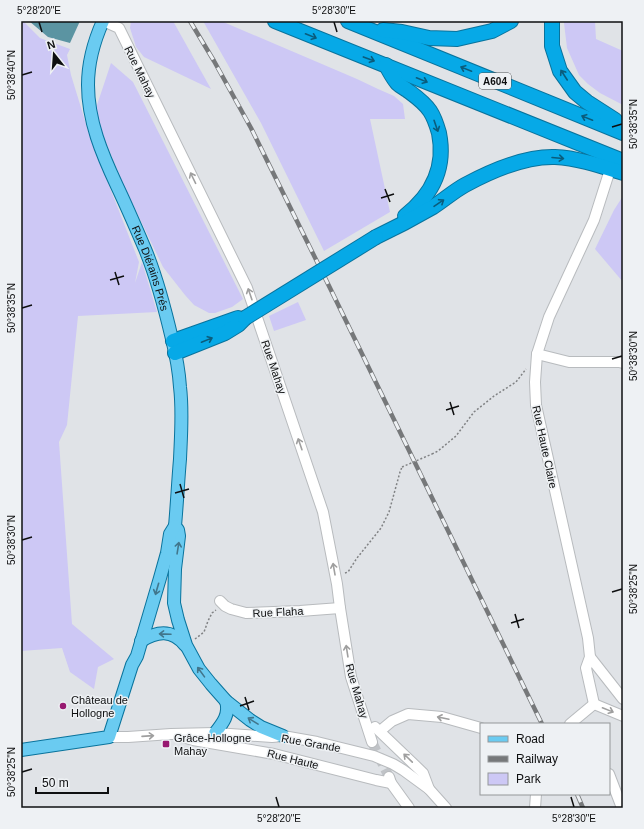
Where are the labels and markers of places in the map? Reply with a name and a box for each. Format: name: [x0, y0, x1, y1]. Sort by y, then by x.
place label: Château de Hollogne: [71, 694, 128, 719]
marker: Château de Hollogne: [58, 701, 68, 711]
place label: Grâce-Hollogne Mahay: [174, 732, 251, 757]
marker: Grâce-Hollogne Mahay: [161, 739, 171, 749]

